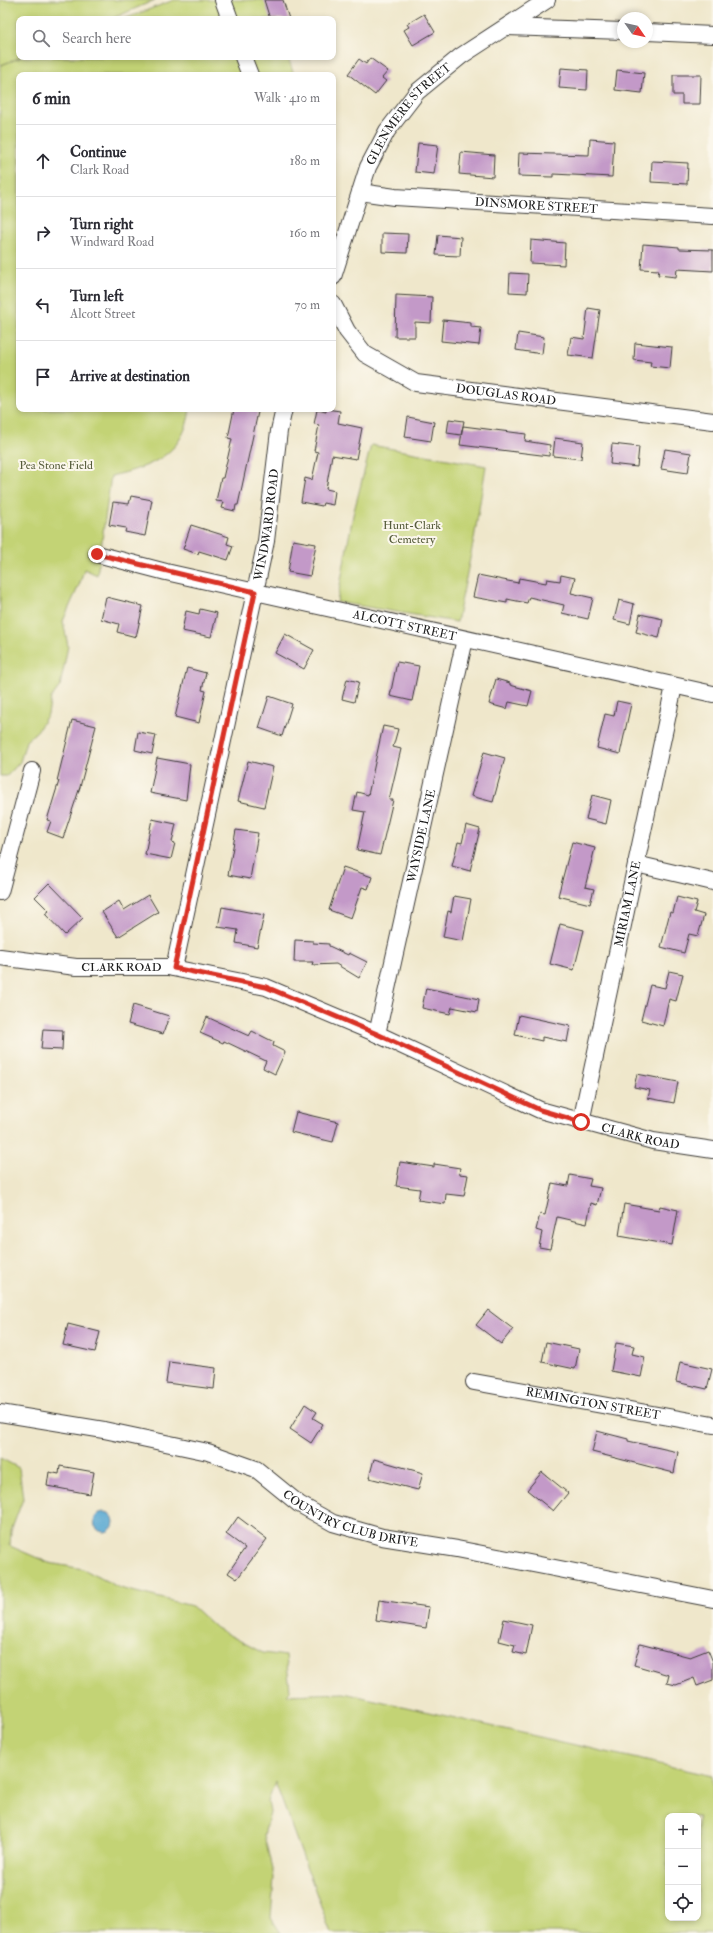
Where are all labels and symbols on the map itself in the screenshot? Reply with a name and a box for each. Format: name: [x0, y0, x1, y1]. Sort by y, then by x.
north arrow: [617, 12, 653, 48]
street label: GLENMERE STREET: [363, 60, 455, 168]
street label: DINSMORE STREET: [474, 195, 598, 217]
street label: DOUGLAS ROAD: [455, 381, 557, 409]
park label: Pea Stone Field: [19, 458, 93, 473]
street label: WINDWARD ROAD: [250, 468, 282, 583]
park label: Hunt-Clark Cemetery: [383, 518, 441, 547]
route end: [88, 545, 106, 563]
street label: ALCOTT STREET: [350, 607, 458, 645]
street label: WAYSIDE LANE: [404, 787, 439, 885]
street label: MIRIAM LANE: [612, 859, 645, 948]
street label: CLARK ROAD: [81, 960, 162, 975]
route start: [572, 1113, 590, 1131]
street label: CLARK ROAD: [599, 1120, 681, 1153]
street label: REMINGTON STREET: [524, 1384, 662, 1423]
street label: COUNTRY CLUB DRIVE: [279, 1487, 420, 1551]

